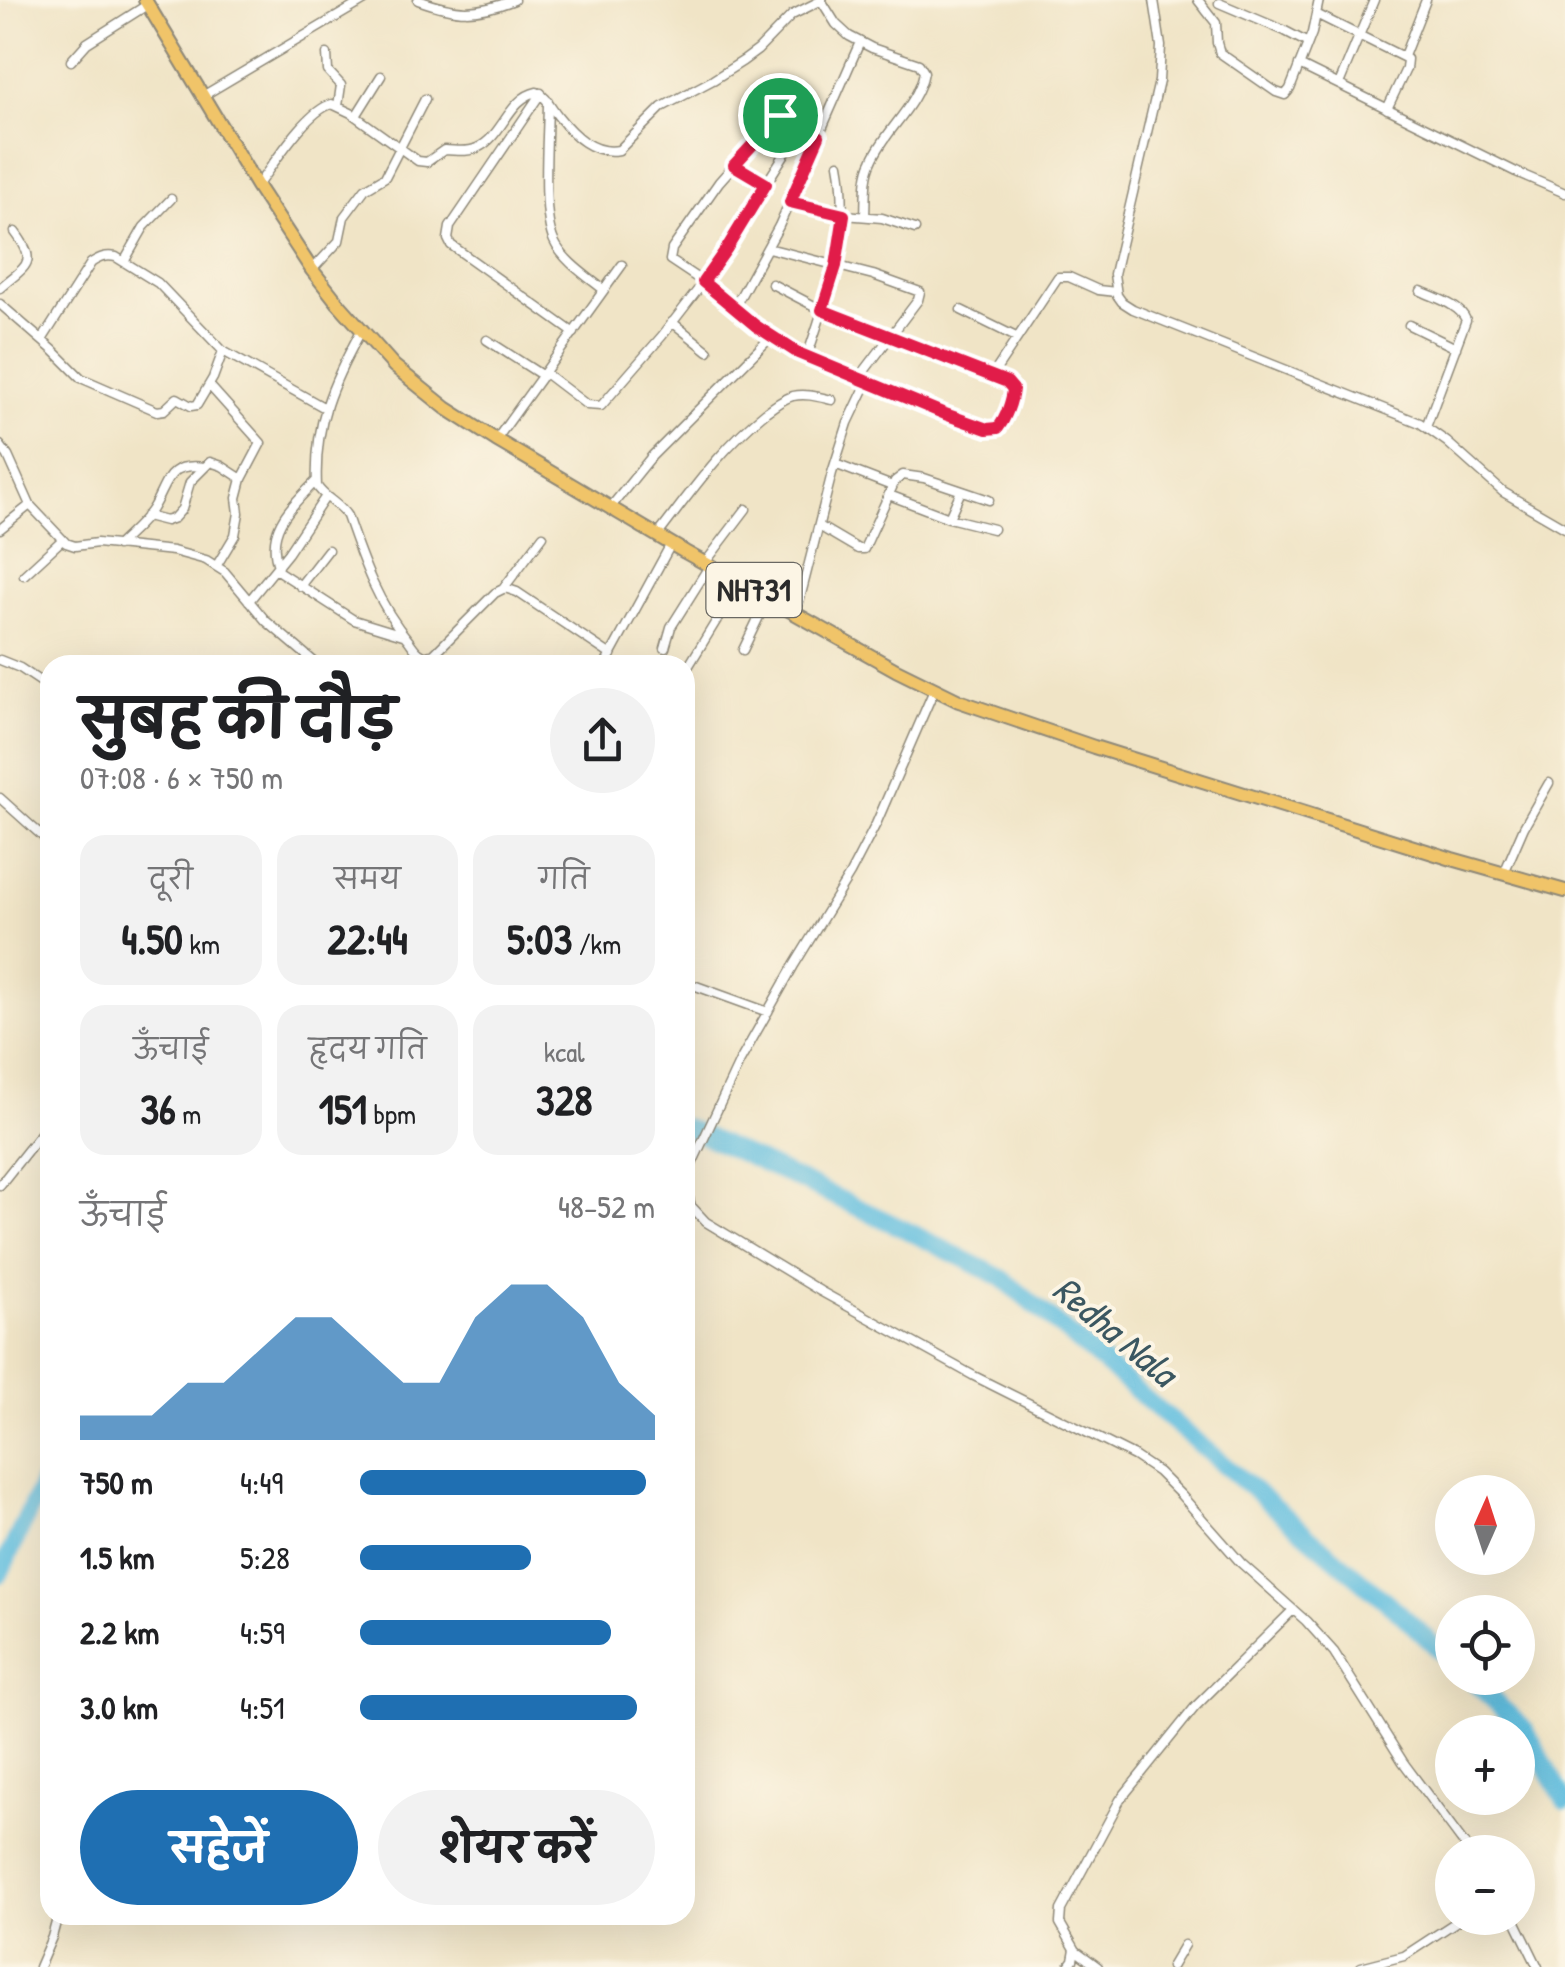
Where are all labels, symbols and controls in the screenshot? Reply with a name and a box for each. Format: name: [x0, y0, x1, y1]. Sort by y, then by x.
pin: [738, 73, 823, 158]
icon: arrive: [753, 88, 808, 143]
road number: NH731: [706, 563, 802, 617]
text: सुबह की दौड़: [80, 681, 396, 755]
button: share: [550, 688, 655, 793]
text: 07:08 · 6 × 750 m: [80, 756, 283, 799]
text: दूरी: [149, 860, 193, 898]
text: समय: [334, 860, 401, 898]
text: गति: [539, 860, 590, 898]
text: 4.50: [122, 910, 183, 967]
text: 22:44: [327, 910, 408, 967]
text: 5:03: [507, 910, 572, 967]
text: km: [183, 925, 220, 963]
text: /km: [572, 925, 621, 963]
text: ऊँचाई: [133, 1030, 208, 1068]
text: हृदय गति: [308, 1030, 427, 1068]
text: kcal: [544, 1033, 585, 1071]
text: 328: [536, 1071, 593, 1128]
text: 36: [140, 1080, 176, 1137]
text: 151: [319, 1080, 367, 1137]
text: m: [176, 1095, 201, 1133]
text: bpm: [367, 1095, 416, 1133]
text: 48–52 m: [558, 1185, 655, 1228]
text: ऊँचाई: [80, 1193, 166, 1236]
water label: Redha Nala: [1043, 1263, 1192, 1400]
text: 750 m: [80, 1461, 153, 1504]
text: 4:49: [240, 1461, 283, 1504]
north arrow: [1435, 1475, 1535, 1575]
map controls: [1435, 1475, 1535, 1935]
text: 1.5 km: [80, 1536, 154, 1579]
text: 5:28: [240, 1536, 290, 1579]
button: locate: [1435, 1595, 1535, 1695]
text: 2.2 km: [80, 1611, 159, 1654]
text: 4:59: [240, 1611, 285, 1654]
text: 3.0 km: [80, 1686, 158, 1729]
text: 4:51: [240, 1686, 285, 1729]
button: +: [1435, 1715, 1535, 1815]
button: सहेजें: [80, 1790, 358, 1905]
button: शेयर करें: [378, 1790, 655, 1905]
button: −: [1435, 1835, 1535, 1935]

